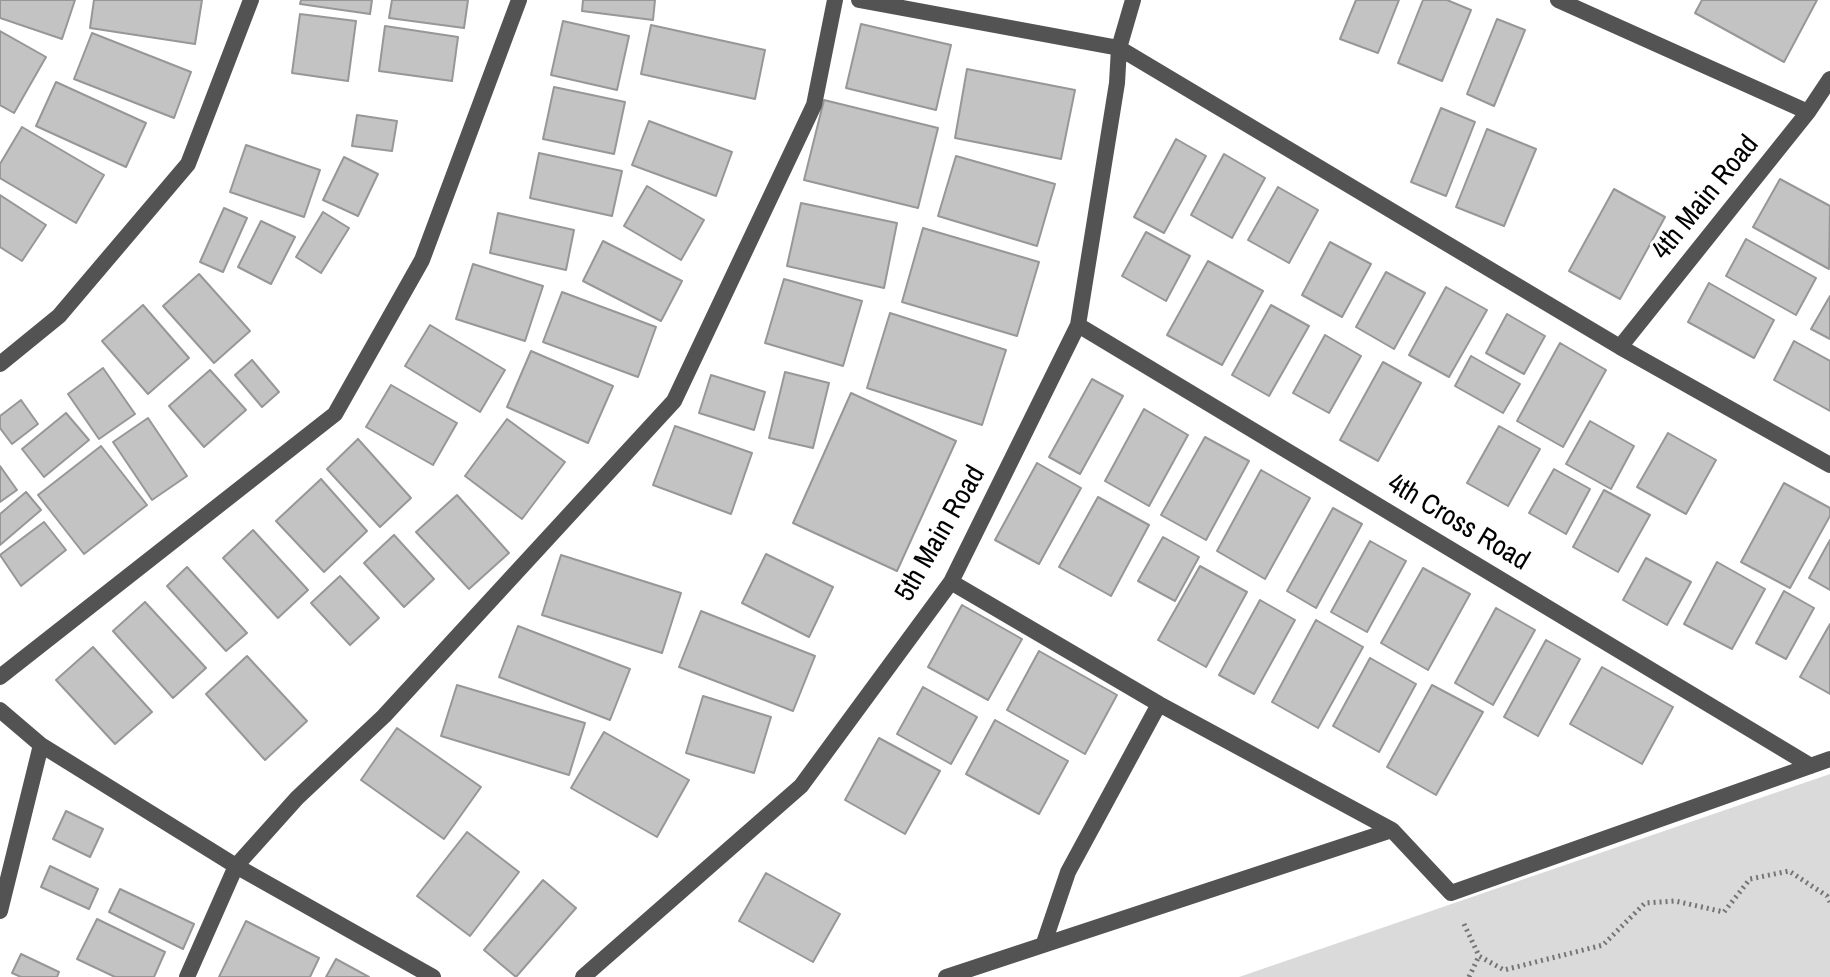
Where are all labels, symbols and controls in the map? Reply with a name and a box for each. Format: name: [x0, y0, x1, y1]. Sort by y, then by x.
street label: 4th Main Road: [1646, 129, 1766, 267]
street label: 5th Main Road: [889, 460, 993, 608]
street label: 4th Cross Road: [1381, 468, 1535, 578]

